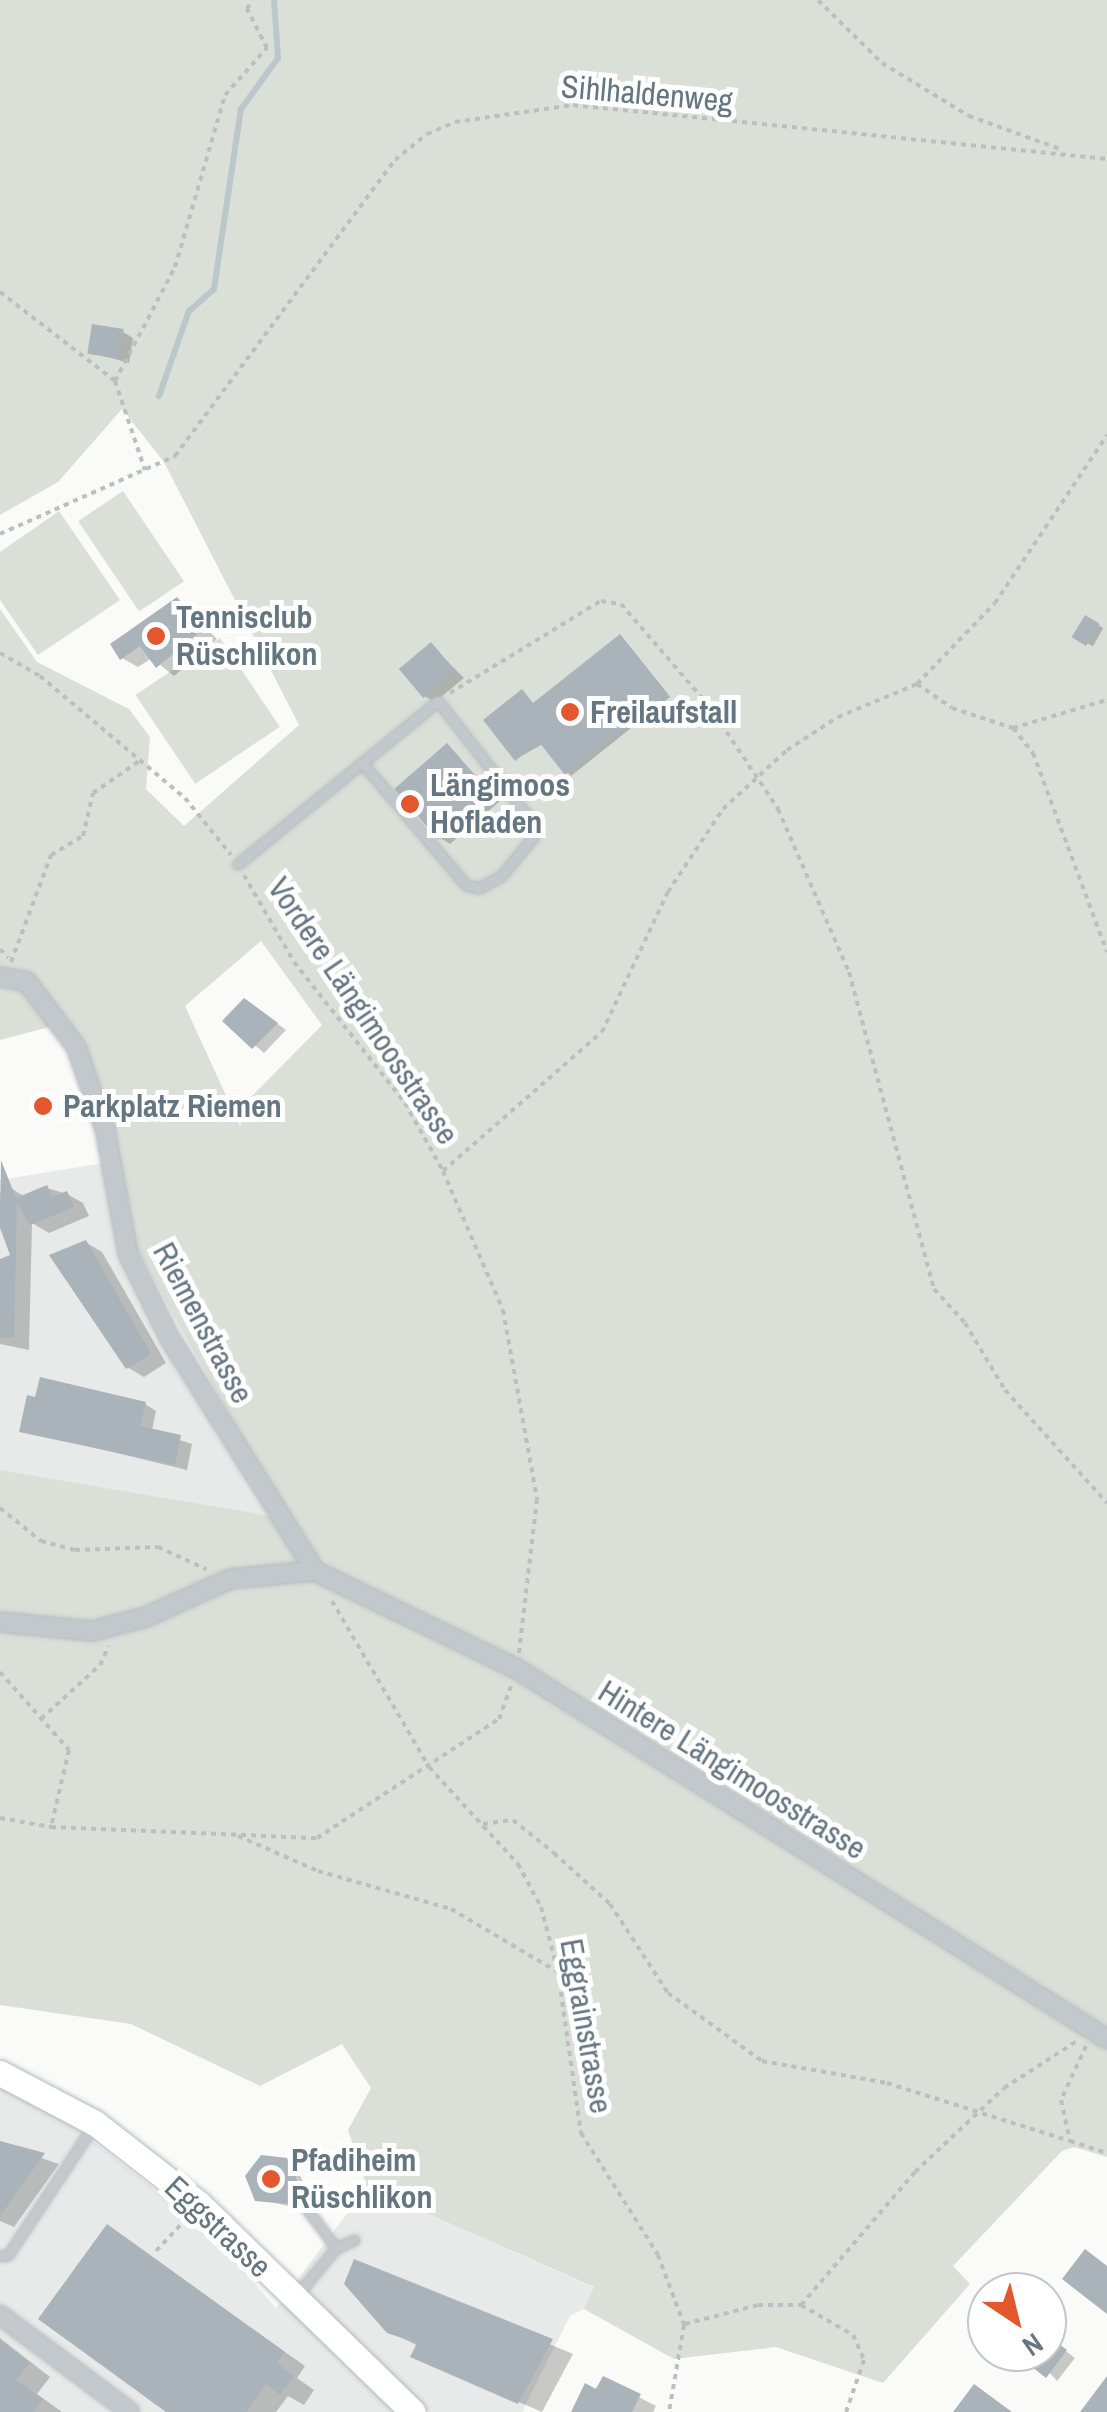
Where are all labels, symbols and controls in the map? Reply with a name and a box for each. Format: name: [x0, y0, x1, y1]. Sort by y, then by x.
street label: Sihlhaldenweg: [560, 67, 734, 121]
place label: Tennisclub Rüschlikon: [176, 599, 317, 674]
marker: Tennisclub Rüschlikon: [145, 625, 167, 647]
place label: Freilaufstall: [590, 693, 737, 731]
marker: Freilaufstall: [559, 701, 581, 723]
place label: Längimoos Hofladen: [430, 767, 570, 842]
marker: Längimoos Hofladen: [399, 793, 421, 815]
street label: Vordere Längimoosstrasse: [259, 870, 467, 1152]
place label: Parkplatz Riemen: [63, 1087, 282, 1125]
marker: Parkplatz Riemen: [32, 1095, 54, 1117]
street label: Riemenstrasse: [145, 1236, 261, 1410]
street label: Hintere Längimoosstrasse: [591, 1672, 873, 1868]
street label: Eggrainstrasse: [552, 1936, 620, 2116]
place label: Pfadiheim Rüschlikon: [291, 2142, 432, 2217]
street label: Eggstrasse: [157, 2168, 279, 2286]
marker: Pfadiheim Rüschlikon: [260, 2168, 282, 2190]
north arrow: [967, 2272, 1067, 2372]
text: N: [1015, 2325, 1051, 2365]

